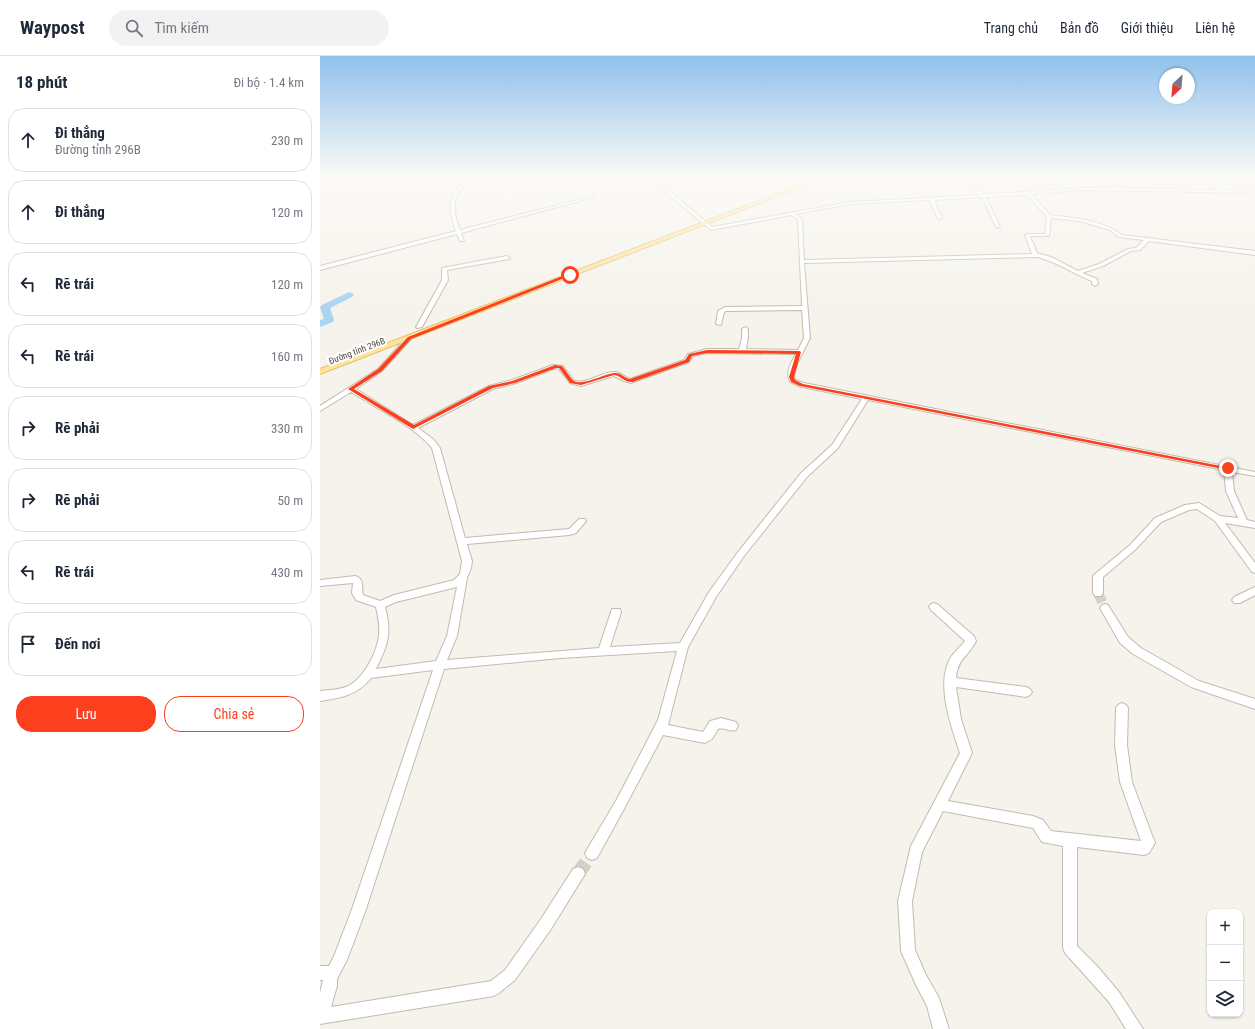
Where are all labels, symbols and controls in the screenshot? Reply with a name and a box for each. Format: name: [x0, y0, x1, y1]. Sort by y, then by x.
search box: [109, 10, 389, 46]
text: Waypost: [20, 16, 85, 39]
icon: search: [123, 17, 145, 39]
text: Tìm kiếm: [155, 19, 209, 37]
text: Trang chủ: [984, 20, 1038, 36]
text: Bản đồ: [1060, 20, 1099, 36]
text: Giới thiệu: [1121, 20, 1173, 36]
text: Liên hệ: [1195, 20, 1235, 36]
north arrow: [1159, 68, 1195, 104]
text: 18 phút: [16, 72, 67, 92]
text: Đi bộ · 1.4 km: [233, 75, 304, 90]
text: Đi thẳng: [55, 124, 105, 142]
icon: ahead: [17, 129, 39, 151]
text: 230 m: [271, 133, 303, 148]
text: Đường tỉnh 296B: [55, 142, 141, 157]
icon: ahead: [17, 201, 39, 223]
text: Đi thẳng: [55, 203, 105, 221]
text: 120 m: [271, 205, 303, 220]
route start: [561, 266, 579, 284]
icon: left: [17, 273, 39, 295]
text: Rẽ trái: [55, 275, 94, 293]
text: 120 m: [271, 277, 303, 292]
street label: Đường tỉnh 296B: [327, 336, 387, 366]
icon: left: [17, 345, 39, 367]
text: Rẽ trái: [55, 347, 94, 365]
text: 160 m: [271, 349, 303, 364]
icon: right: [17, 417, 39, 439]
text: Rẽ phải: [55, 419, 100, 437]
text: 330 m: [271, 421, 303, 436]
route end: [1219, 459, 1237, 477]
icon: right: [17, 489, 39, 511]
text: Rẽ phải: [55, 491, 100, 509]
text: 50 m: [277, 493, 303, 508]
icon: left: [17, 561, 39, 583]
text: Rẽ trái: [55, 563, 94, 581]
text: 430 m: [271, 565, 303, 580]
icon: arrive: [17, 633, 39, 655]
text: Đến nơi: [55, 635, 101, 653]
button: Lưu: [16, 696, 156, 732]
button: Chia sẻ: [164, 696, 304, 732]
map controls: [1207, 909, 1243, 1017]
button: +: [1207, 909, 1243, 945]
button: −: [1207, 945, 1243, 981]
button: layers: [1207, 981, 1243, 1017]

